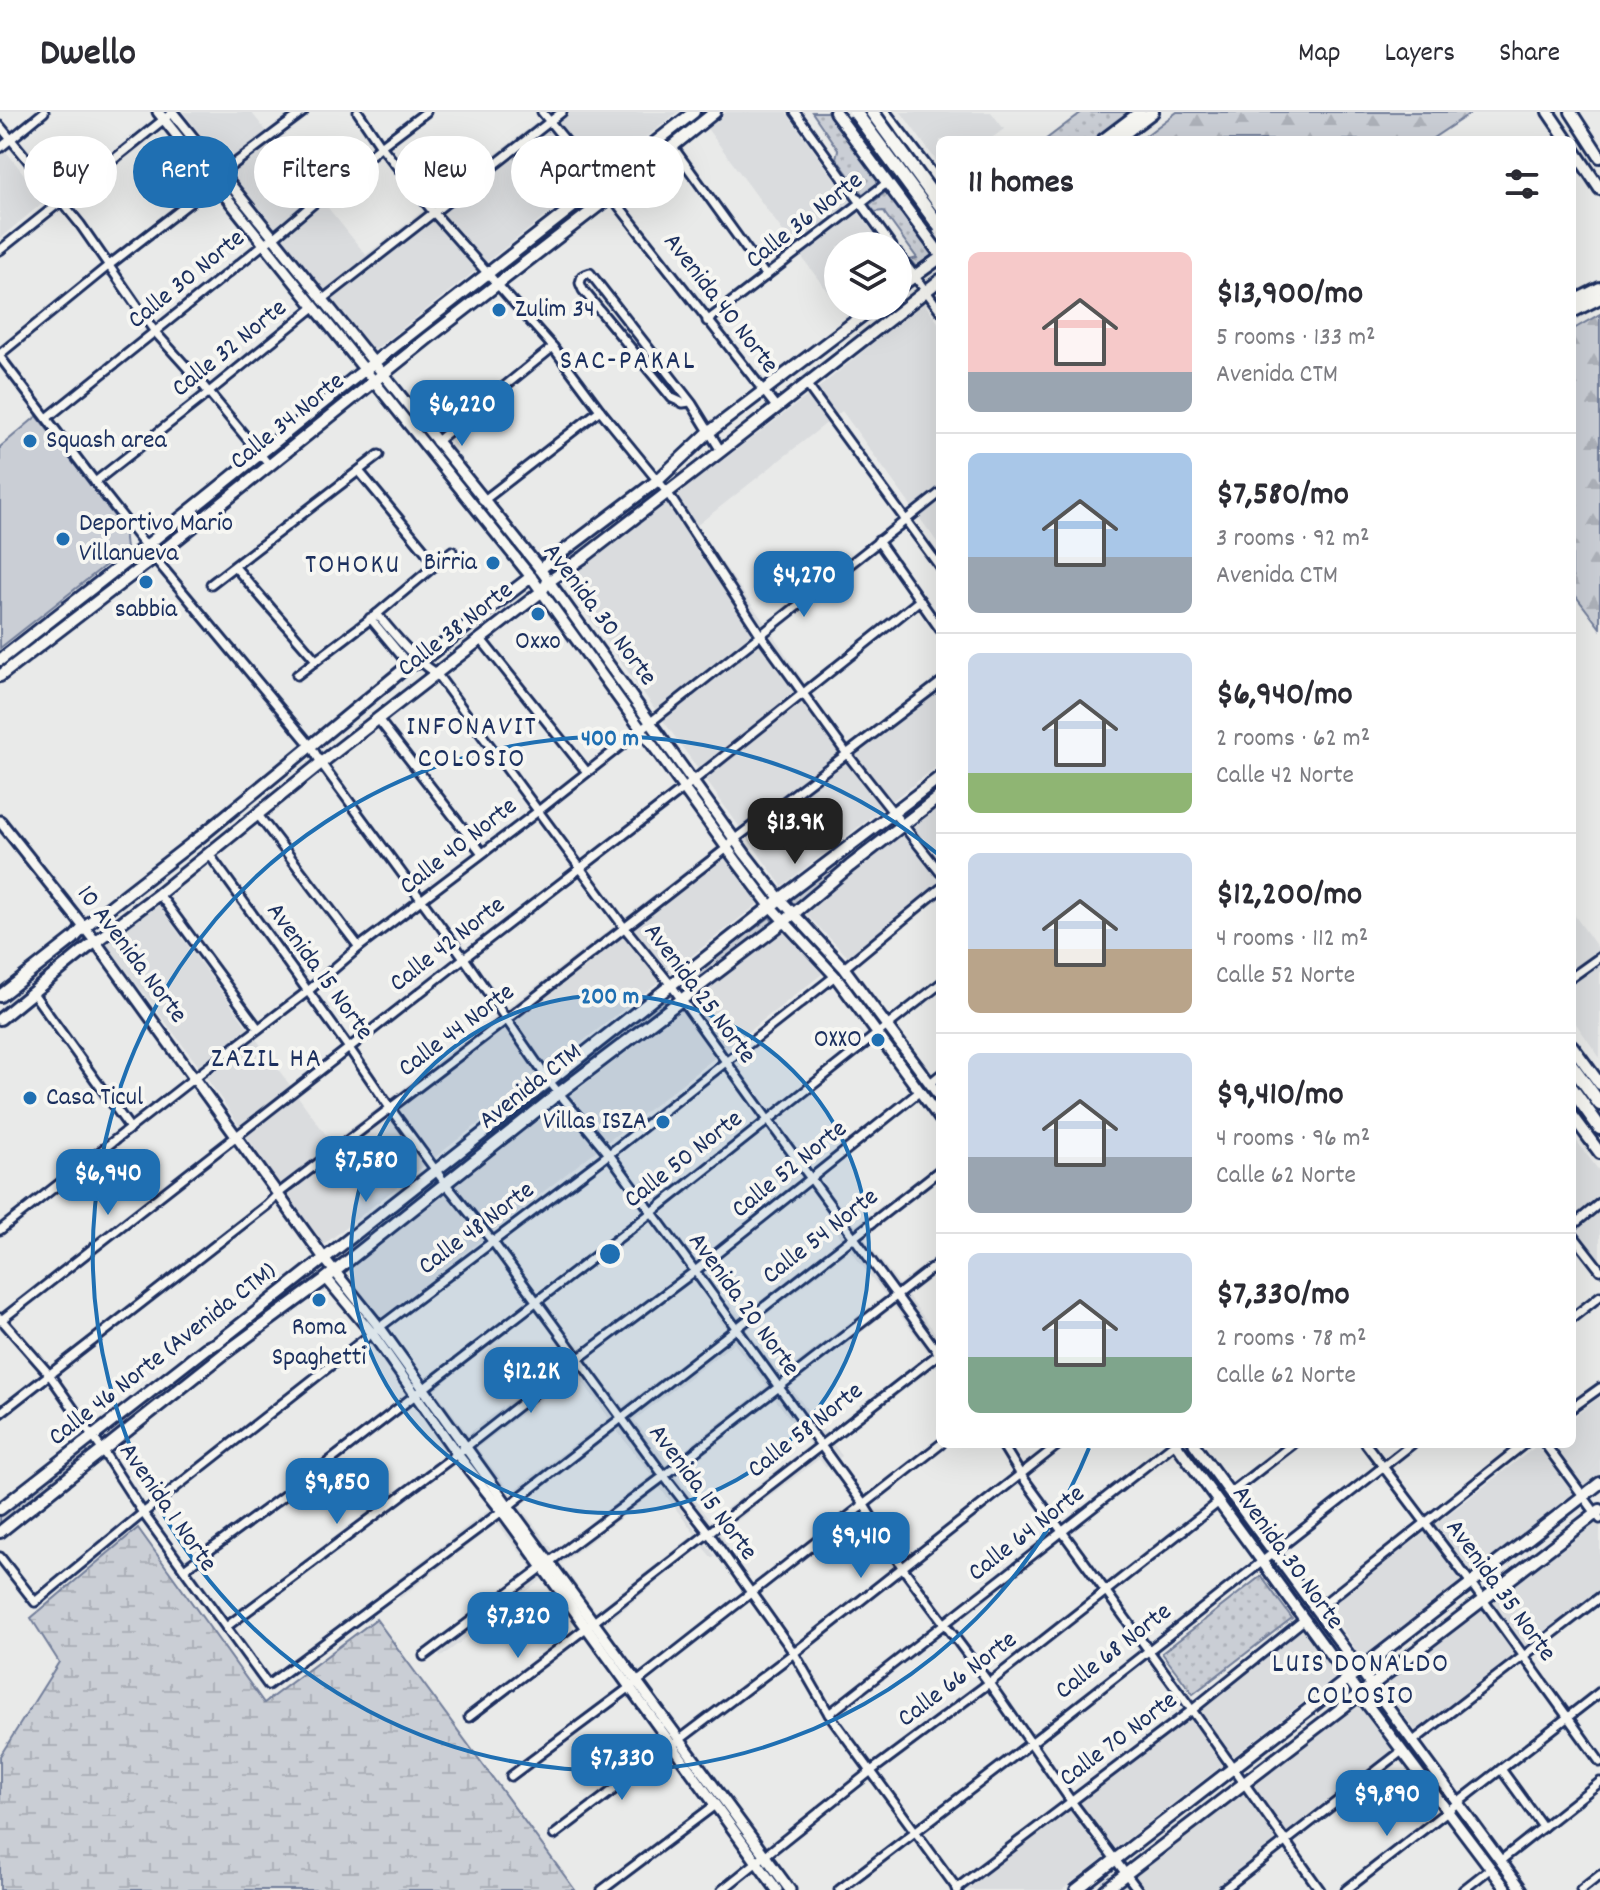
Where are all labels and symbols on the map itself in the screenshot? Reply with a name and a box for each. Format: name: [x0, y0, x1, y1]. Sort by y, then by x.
street label: Calle 36 Norte: [738, 163, 872, 279]
street label: Calle 30 Norte: [120, 221, 254, 339]
street label: Avenida 40 Norte: [653, 226, 787, 382]
street label: Calle 32 Norte: [164, 291, 296, 407]
place label: Zulim 34: [515, 292, 595, 329]
marker: Zulim 34: [490, 301, 508, 319]
district label: SAC-PAKAL: [560, 343, 696, 383]
street label: Calle 34 Norte: [223, 364, 353, 480]
pin: $6,220: [397, 380, 527, 448]
place label: Squash area: [46, 423, 168, 460]
marker: Squash area: [21, 432, 39, 450]
place label: Deportivo Mario Villanueva: [79, 506, 233, 573]
marker: Deportivo Mario Villanueva: [54, 530, 72, 548]
street label: Avenida 30 Norte: [533, 536, 665, 694]
place label: Birria: [424, 545, 478, 582]
district label: TOHOKU: [305, 547, 401, 587]
pin: $4,270: [739, 551, 869, 619]
marker: Birria: [484, 554, 502, 572]
marker: sabbia: [137, 573, 155, 591]
street label: Calle 38 Norte: [390, 573, 522, 687]
place label: sabbia: [115, 592, 178, 629]
marker: Oxxo: [529, 605, 547, 623]
place label: Oxxo: [515, 624, 561, 661]
district label: INFONAVIT COLOSIO: [406, 709, 538, 781]
text: 400 m: [581, 723, 639, 757]
street label: Calle 40 Norte: [392, 789, 526, 905]
pin: $13.9K: [730, 798, 860, 866]
street label: 10 Avenida Norte: [67, 878, 195, 1032]
street label: Calle 42 Norte: [382, 888, 514, 1002]
street label: Avenida 15 Norte: [256, 895, 382, 1049]
street label: Avenida 25 Norte: [634, 916, 764, 1072]
street label: Calle 44 Norte: [391, 975, 523, 1087]
text: 200 m: [581, 981, 639, 1015]
place label: OXXO: [814, 1022, 862, 1059]
marker: OXXO: [869, 1031, 887, 1049]
street label: Avenida CTM: [472, 1035, 590, 1139]
district label: ZAZIL HA: [211, 1041, 323, 1081]
place label: Casa Ticul: [46, 1080, 143, 1117]
marker: Casa Ticul: [21, 1089, 39, 1107]
street label: Calle 50 Norte: [617, 1102, 751, 1218]
place label: Villas ISZA: [543, 1104, 647, 1141]
street label: Calle 52 Norte: [724, 1112, 856, 1228]
marker: Villas ISZA: [654, 1113, 672, 1131]
pin: $7,580: [301, 1136, 431, 1204]
pin: $6,940: [43, 1149, 173, 1217]
street label: Calle 48 Norte: [411, 1173, 543, 1285]
street label: Calle 54 Norte: [755, 1180, 887, 1294]
street label: Avenida 20 Norte: [678, 1225, 808, 1385]
centre of rings: [596, 1240, 624, 1268]
street label: Calle 46 Norte (Avenida CTM): [41, 1254, 285, 1456]
marker: Roma Spaghetti: [310, 1291, 328, 1309]
place label: Roma Spaghetti: [272, 1310, 366, 1377]
pin: $12.2K: [466, 1347, 596, 1415]
street label: Calle 58 Norte: [740, 1374, 872, 1488]
street label: Avenida 15 Norte: [638, 1417, 766, 1569]
street label: Avenida 1 Norte: [109, 1436, 225, 1580]
pin: $9,850: [272, 1458, 402, 1526]
street label: Calle 64 Norte: [961, 1477, 1093, 1591]
street label: Avenida 30 Norte: [1222, 1478, 1352, 1638]
pin: $9,410: [796, 1512, 926, 1580]
street label: Avenida 35 Norte: [1436, 1512, 1564, 1670]
pin: $7,320: [453, 1592, 583, 1660]
street label: Calle 68 Norte: [1048, 1595, 1180, 1709]
street label: Calle 66 Norte: [890, 1623, 1026, 1737]
district label: LUIS DONALDO COLOSIO: [1272, 1646, 1450, 1718]
street label: Calle 70 Norte: [1052, 1683, 1186, 1797]
pin: $7,330: [557, 1734, 687, 1802]
pin: $9,890: [1322, 1770, 1452, 1838]

